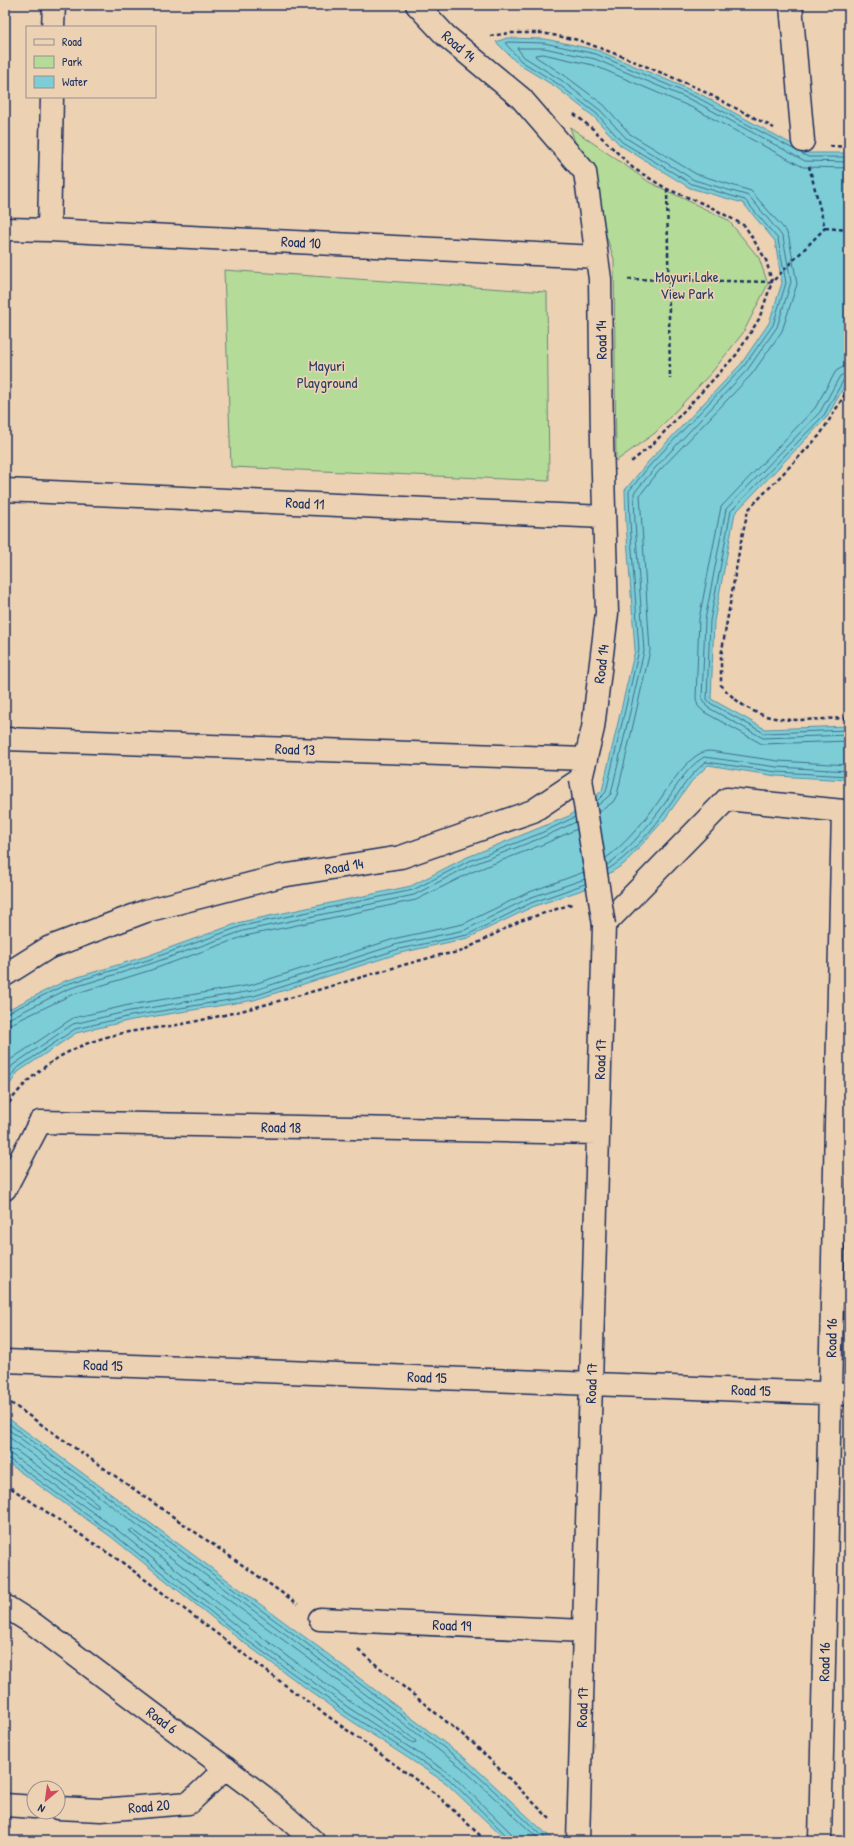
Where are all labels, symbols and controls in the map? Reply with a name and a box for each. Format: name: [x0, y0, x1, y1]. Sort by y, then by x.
street label: Road 14: [437, 25, 481, 67]
legend: [26, 26, 156, 98]
text: Road: [62, 33, 82, 50]
text: Park: [62, 53, 82, 70]
text: Water: [62, 73, 88, 90]
street label: Road 10: [280, 230, 322, 254]
park label: Moyuri Lake View Park: [655, 266, 719, 304]
street label: Road 14: [590, 320, 612, 360]
park label: Mayuri Playground: [297, 355, 357, 393]
street label: Road 11: [285, 491, 325, 515]
street label: Road 14: [588, 643, 614, 685]
street label: Road 13: [275, 738, 316, 760]
street label: Road 14: [323, 853, 365, 879]
street label: Road 17: [589, 1038, 611, 1080]
street label: Road 18: [261, 1116, 301, 1138]
street label: Road 16: [820, 1318, 842, 1358]
street label: Road 15: [83, 1354, 124, 1376]
street label: Road 17: [580, 1362, 602, 1404]
street label: Road 15: [407, 1366, 448, 1388]
street label: Road 15: [731, 1379, 772, 1401]
street label: Road 19: [432, 1614, 472, 1636]
street label: Road 16: [813, 1642, 835, 1682]
street label: Road 17: [571, 1686, 593, 1728]
street label: Road 6: [142, 1701, 182, 1739]
north arrow: [26, 1780, 66, 1820]
street label: Road 20: [127, 1794, 171, 1818]
text: N: [35, 1801, 47, 1816]

